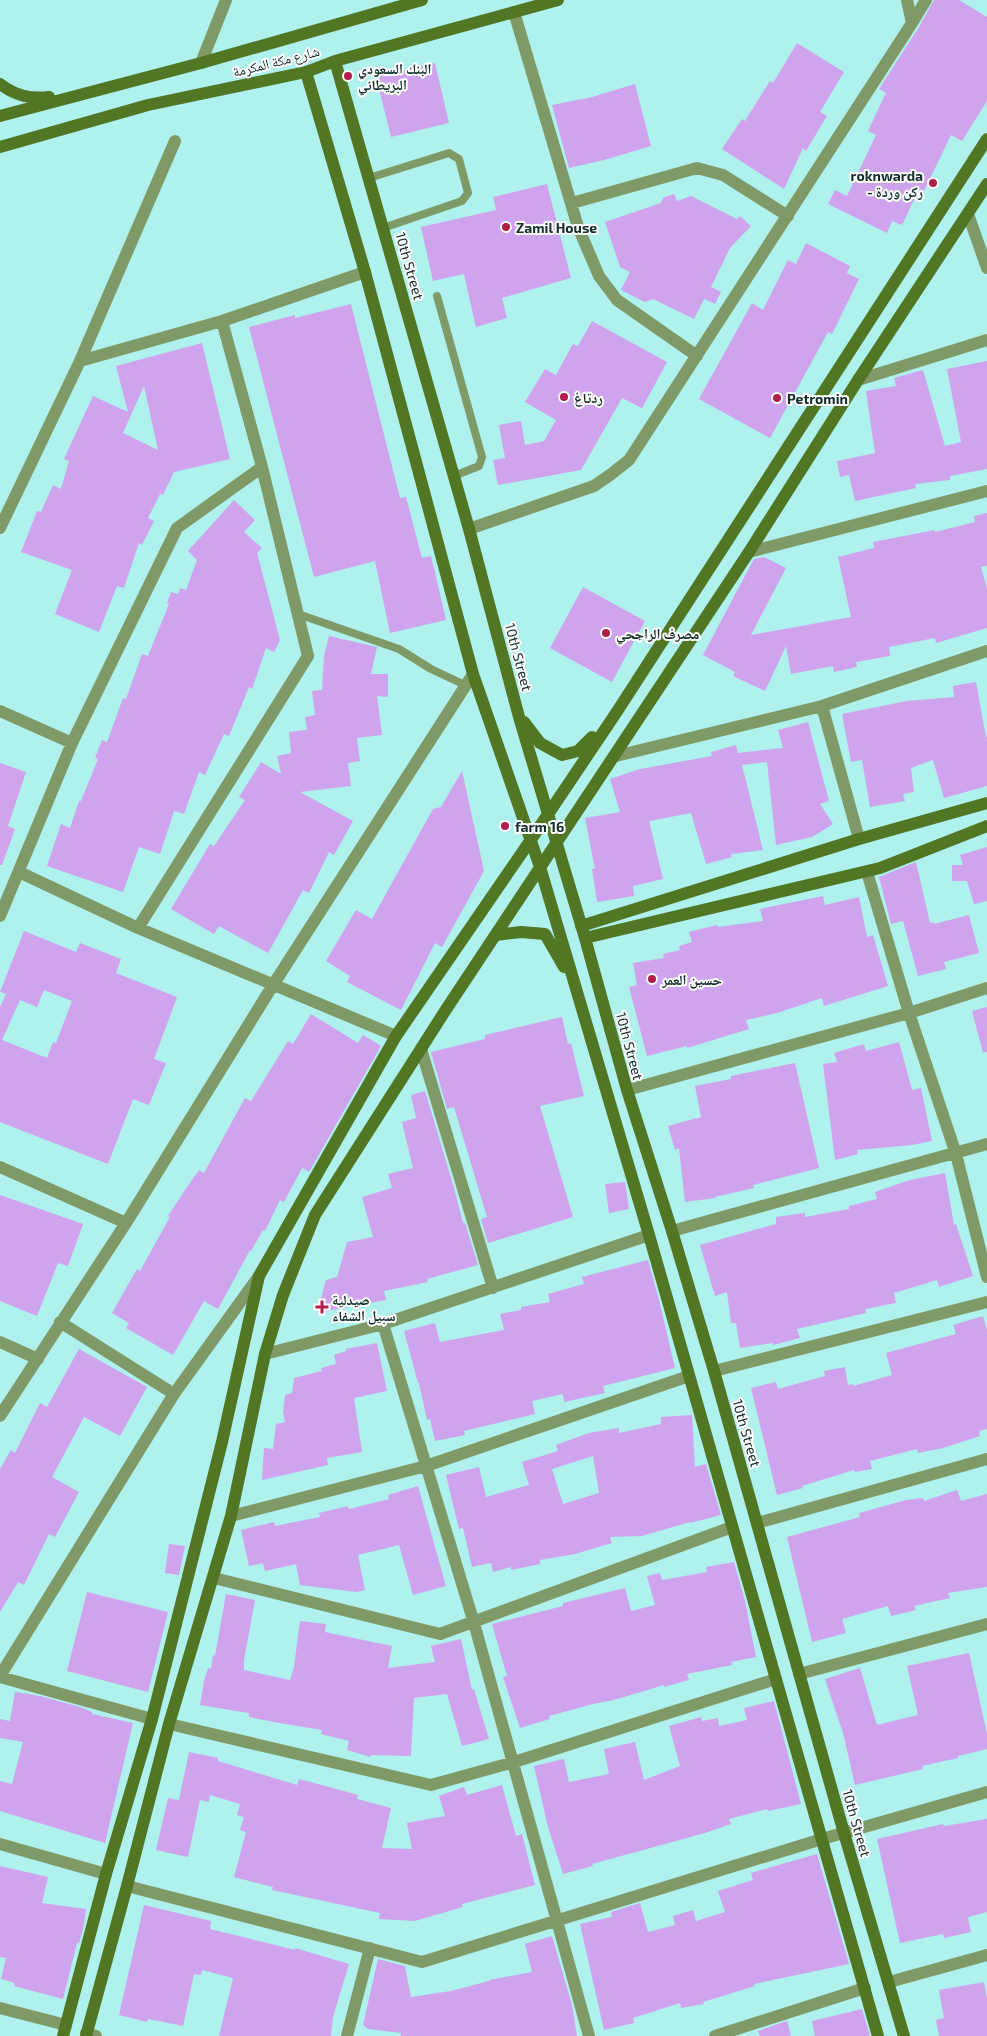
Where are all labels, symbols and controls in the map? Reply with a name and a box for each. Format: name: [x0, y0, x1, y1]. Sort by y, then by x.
street label: شارع مكة المكرمة: [231, 42, 322, 82]
place label: البنك السعودي البريطاني: [358, 60, 432, 96]
marker: البنك السعودي البريطاني: [342, 70, 354, 82]
place label: roknwarda - ركن وردة: [851, 167, 923, 201]
marker: roknwarda - ركن وردة: [927, 177, 939, 189]
place label: Zamil House: [516, 219, 597, 236]
marker: Zamil House: [500, 221, 512, 233]
street label: 10th Street: [392, 230, 428, 302]
place label: ردتاغ: [574, 389, 603, 407]
place label: Petromin: [787, 390, 848, 407]
marker: ردتاغ: [558, 391, 570, 403]
marker: Petromin: [771, 392, 783, 404]
street label: 10th Street: [502, 621, 536, 693]
place label: مصرف الراجحي: [616, 625, 699, 645]
marker: مصرف الراجحي: [600, 627, 612, 639]
place label: farm 16: [515, 818, 564, 835]
marker: farm 16: [499, 820, 511, 832]
place label: حسين العمر: [661, 971, 722, 989]
marker: حسين العمر: [646, 973, 658, 985]
street label: 10th Street: [613, 1010, 647, 1082]
place label: صيدلية سبيل الشفاء: [332, 1291, 396, 1325]
marker: صيدلية سبيل الشفاء: [316, 1301, 328, 1313]
street label: 10th Street: [729, 1397, 765, 1469]
street label: 10th Street: [839, 1787, 875, 1859]

